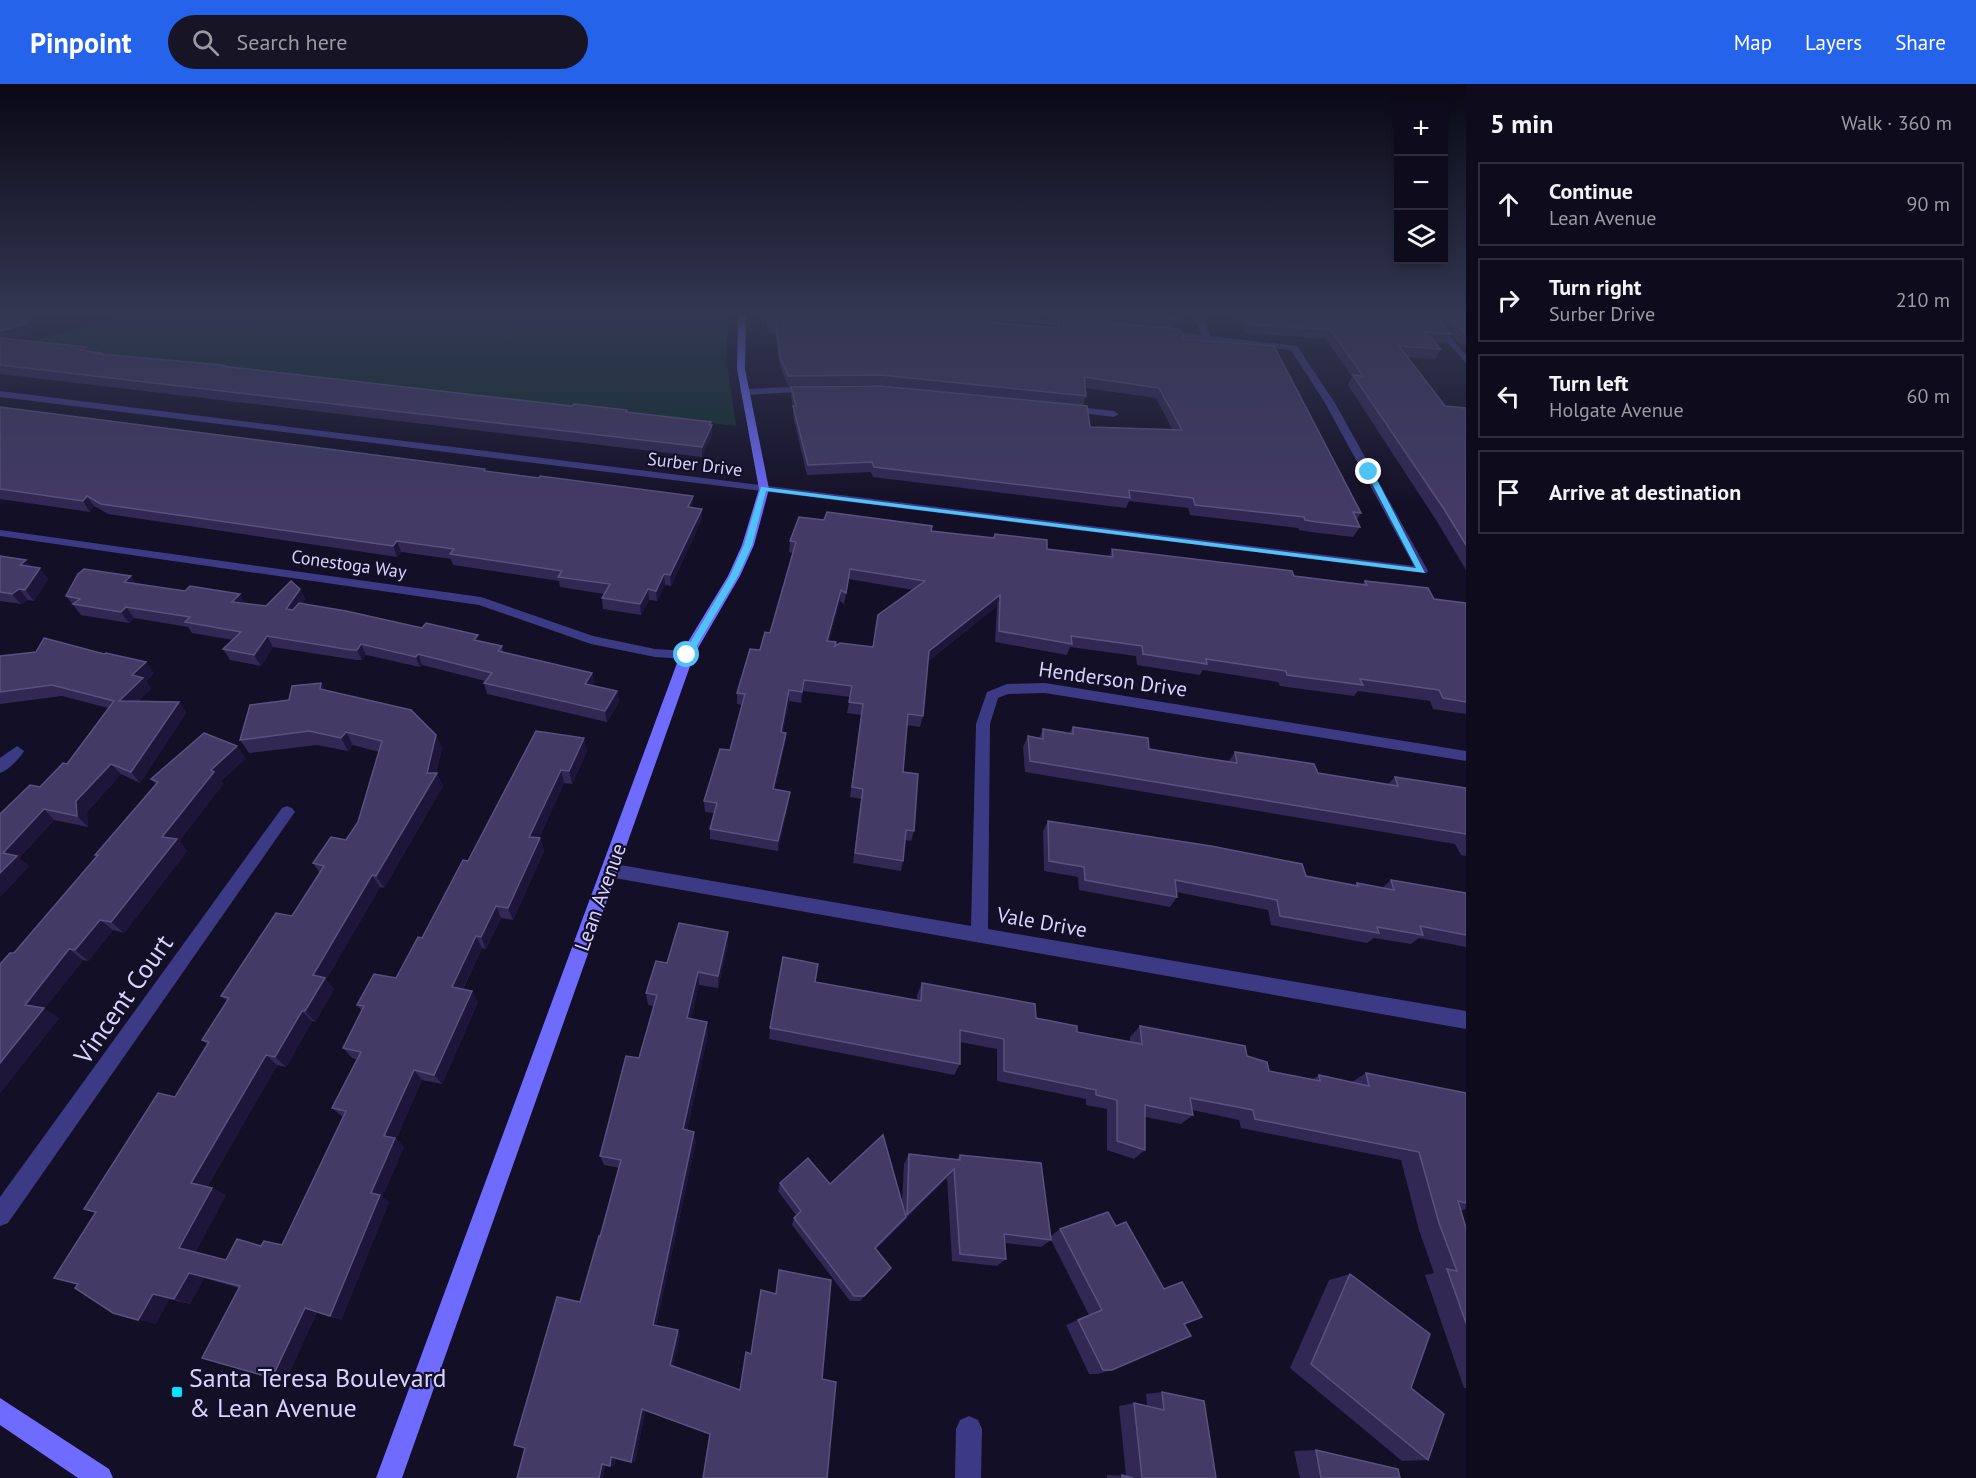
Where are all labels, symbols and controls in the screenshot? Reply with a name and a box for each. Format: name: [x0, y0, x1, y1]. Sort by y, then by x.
search box: [168, 15, 588, 69]
text: Pinpoint: [30, 24, 132, 61]
icon: search: [189, 26, 222, 59]
text: Search here: [237, 28, 347, 56]
text: Map: [1734, 29, 1772, 56]
text: Layers: [1805, 29, 1862, 56]
text: Share: [1895, 29, 1946, 56]
map controls: [1394, 102, 1448, 264]
button: +: [1394, 102, 1448, 156]
text: 5 min: [1490, 107, 1553, 140]
text: Walk · 360 m: [1841, 110, 1952, 136]
button: −: [1394, 156, 1448, 210]
text: Continue: [1549, 177, 1633, 205]
icon: ahead: [1492, 188, 1525, 221]
text: 90 m: [1907, 191, 1950, 217]
text: Lean Avenue: [1549, 205, 1656, 231]
button: layers: [1394, 210, 1448, 264]
text: Turn right: [1549, 273, 1641, 301]
icon: right: [1492, 284, 1525, 317]
text: 210 m: [1896, 287, 1950, 313]
text: Surber Drive: [1549, 301, 1655, 327]
text: Turn left: [1549, 369, 1629, 397]
icon: left: [1492, 380, 1525, 413]
text: 60 m: [1907, 383, 1950, 409]
text: Holgate Avenue: [1549, 397, 1684, 423]
street label: Surber Drive: [646, 447, 744, 481]
route end: [1355, 458, 1381, 484]
icon: arrive: [1492, 476, 1525, 509]
text: Arrive at destination: [1549, 478, 1741, 506]
street label: Conestoga Way: [290, 545, 409, 584]
route start: [673, 641, 699, 667]
street label: Henderson Drive: [1037, 655, 1189, 703]
street label: Lean Avenue: [568, 839, 632, 955]
street label: Vale Drive: [994, 901, 1089, 943]
street label: Vincent Court: [66, 928, 180, 1071]
place label: Santa Teresa Boulevard & Lean Avenue: [189, 1361, 447, 1424]
marker: Santa Teresa Boulevard & Lean Avenue: [170, 1385, 184, 1399]

